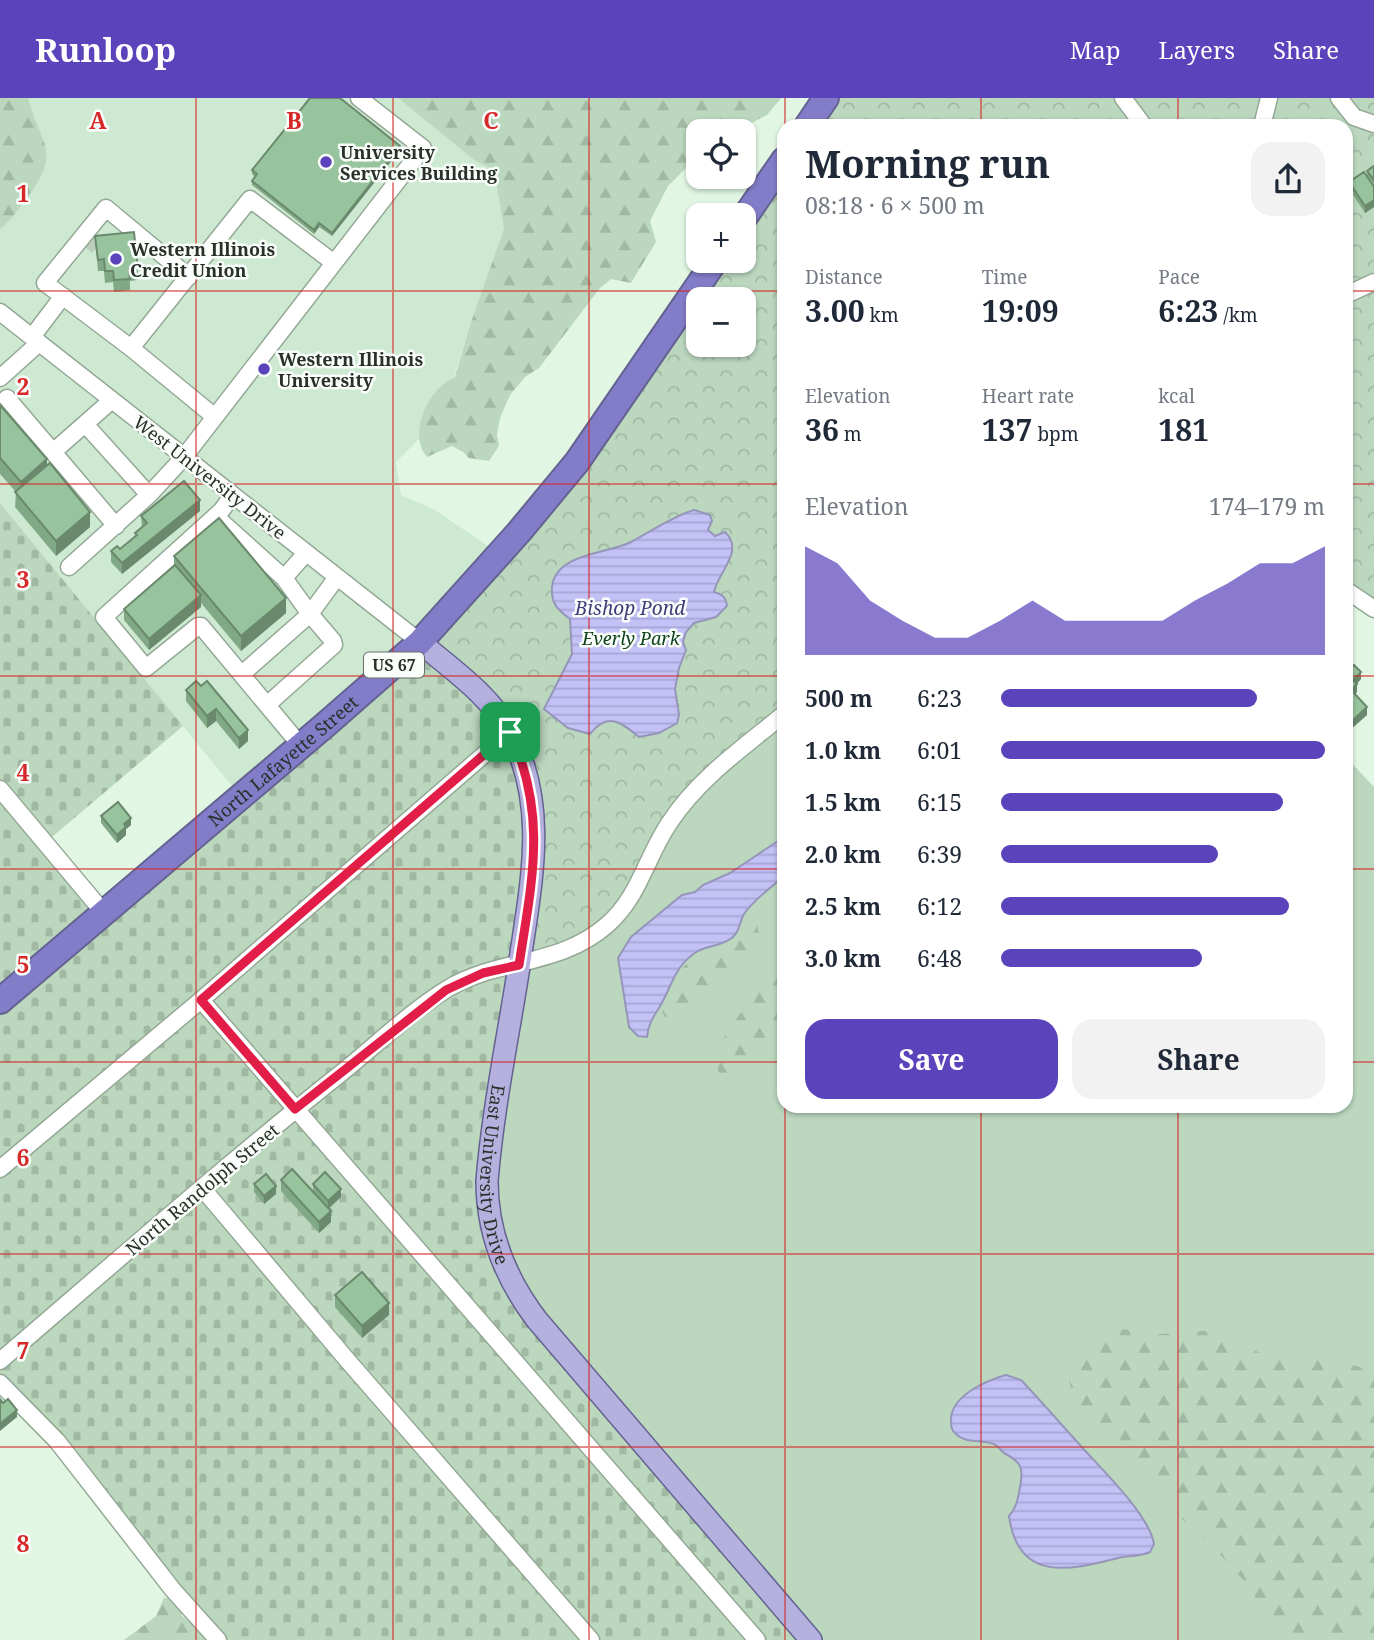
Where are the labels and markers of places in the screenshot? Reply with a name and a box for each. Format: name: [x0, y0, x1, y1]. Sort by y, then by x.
place label: University Services Building: [340, 140, 498, 185]
marker: University Services Building: [318, 154, 334, 170]
place label: Western Illinois Credit Union: [130, 237, 275, 282]
marker: Western Illinois Credit Union: [108, 251, 124, 267]
place label: Western Illinois University: [278, 347, 423, 392]
marker: Western Illinois University: [256, 361, 272, 377]
pin: [480, 702, 540, 762]

